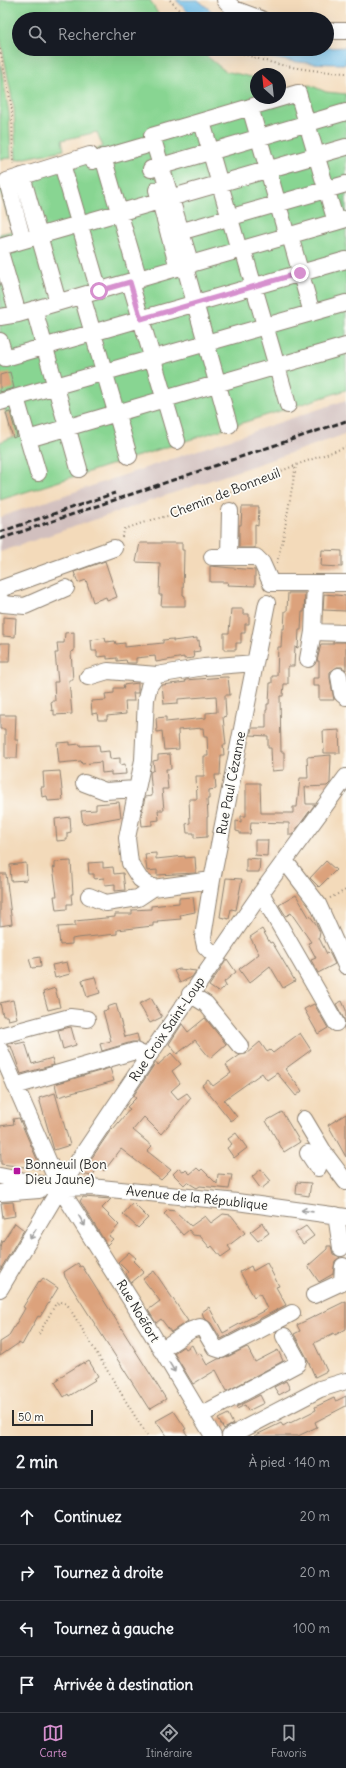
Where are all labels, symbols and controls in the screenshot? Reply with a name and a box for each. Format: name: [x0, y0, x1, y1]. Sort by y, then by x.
search box: [12, 12, 334, 56]
icon: search: [26, 23, 48, 45]
text: Rechercher: [58, 25, 136, 44]
north arrow: [250, 68, 286, 104]
route end: [291, 264, 309, 282]
route start: [90, 282, 108, 300]
street label: Chemin de Bonneuil: [167, 464, 283, 522]
street label: Rue Paul Cézanne: [213, 730, 249, 836]
street label: Rue Croix Saint-Loup: [126, 973, 208, 1085]
place label: Bonneuil (Bon Dieu Jaune): [25, 1156, 107, 1188]
marker: Bonneuil (Bon Dieu Jaune): [12, 1166, 22, 1176]
street label: Avenue de la République: [125, 1182, 269, 1214]
one-way arrow: [301, 1207, 314, 1215]
one-way arrow: [78, 1215, 86, 1227]
one-way arrow: [29, 1228, 37, 1239]
street label: Rue Noëfort: [113, 1277, 164, 1346]
one-way arrow: [168, 1361, 176, 1373]
scale bar: [12, 1408, 93, 1427]
text: 50 m: [18, 1410, 44, 1424]
text: 2 min: [16, 1451, 58, 1473]
text: À pied · 140 m: [249, 1454, 330, 1471]
icon: ahead: [16, 1506, 38, 1528]
text: Continuez: [54, 1507, 122, 1526]
text: 20 m: [300, 1508, 330, 1525]
icon: right: [16, 1562, 38, 1584]
text: Tournez à droite: [54, 1563, 163, 1582]
text: 20 m: [300, 1564, 330, 1581]
icon: left: [16, 1618, 38, 1640]
text: Tournez à gauche: [54, 1619, 174, 1638]
text: 100 m: [293, 1620, 330, 1637]
icon: arrive: [16, 1674, 38, 1696]
text: Arrivée à destination: [54, 1675, 193, 1694]
tab: Carte: [39, 1722, 67, 1760]
tab: Itinéraire: [146, 1722, 192, 1760]
tab: Favoris: [271, 1722, 306, 1760]

